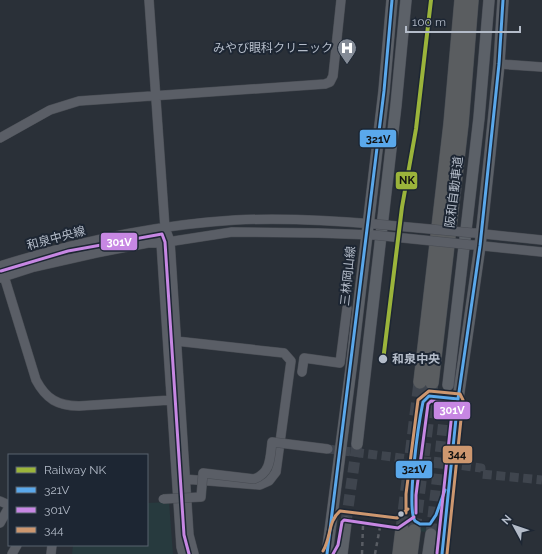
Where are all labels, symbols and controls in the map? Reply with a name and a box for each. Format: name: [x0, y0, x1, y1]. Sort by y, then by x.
scale bar: [406, 8, 520, 34]
text: 100 m: [412, 15, 446, 29]
hospital icon: みやび眼科クリニック: [336, 37, 358, 65]
place label: みやび眼科クリニック: [213, 41, 333, 55]
line badge: 321V: [359, 129, 397, 148]
text: 321V: [366, 133, 391, 146]
street label: 阪和自動車道: [443, 155, 465, 229]
line badge: NK: [395, 171, 418, 190]
text: NK: [399, 174, 416, 187]
street label: 和泉中央線: [25, 223, 87, 253]
line badge: 301V: [100, 232, 138, 251]
text: 301V: [106, 236, 132, 249]
street label: 三林岡山線: [338, 245, 358, 307]
place label: 和泉中央: [392, 352, 440, 366]
marker: 和泉中央: [377, 353, 389, 365]
line badge: 301V: [433, 401, 471, 420]
text: 301V: [439, 404, 465, 417]
line badge: 344: [442, 445, 473, 464]
text: 344: [448, 448, 466, 461]
legend: [8, 454, 148, 546]
line badge: 321V: [395, 460, 433, 479]
text: Railway NK: [44, 463, 106, 477]
text: 321V: [402, 463, 427, 476]
text: 321V: [44, 483, 69, 497]
text: 301V: [44, 503, 70, 517]
north arrow: [494, 506, 534, 546]
unlabelled marker: [396, 509, 406, 519]
text: N: [499, 512, 514, 527]
text: 344: [44, 523, 64, 537]

